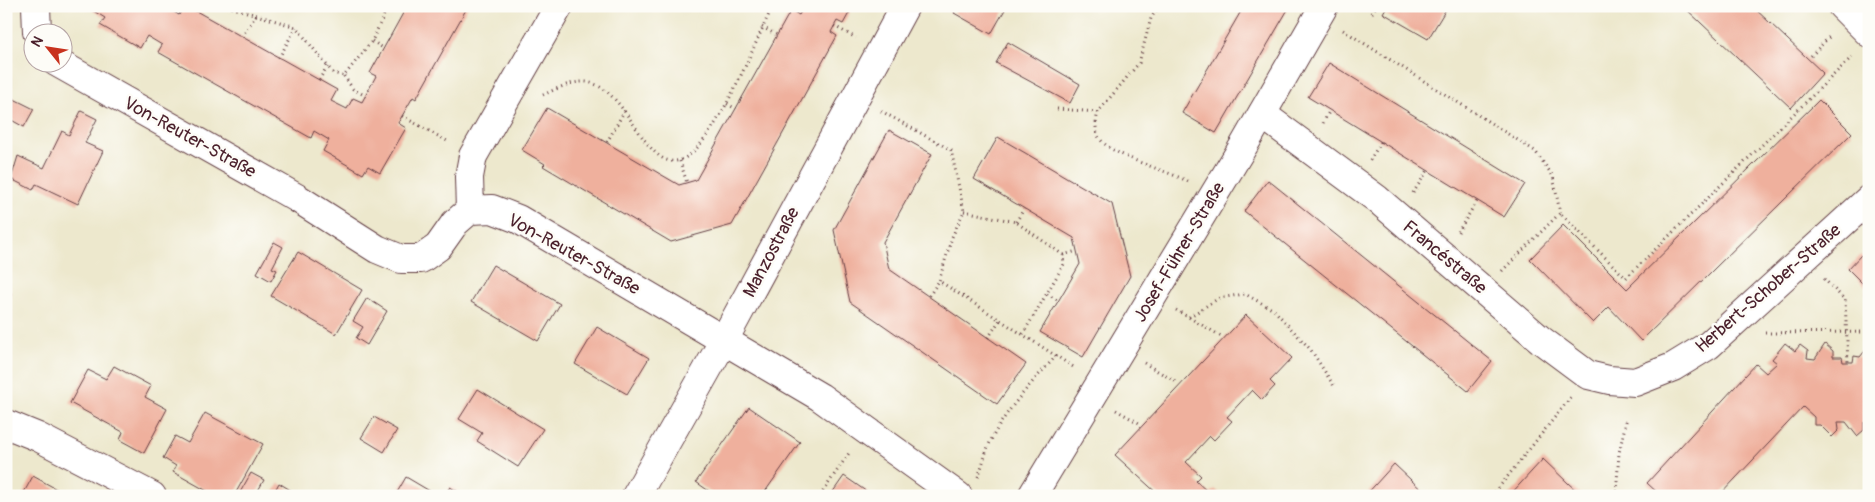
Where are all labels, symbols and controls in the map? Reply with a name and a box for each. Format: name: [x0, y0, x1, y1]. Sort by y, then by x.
north arrow: [22, 22, 72, 72]
text: N: [27, 33, 47, 50]
street label: Von-Reuter-Straße: [119, 92, 260, 183]
street label: Josef-Führer-Straße: [1129, 178, 1230, 326]
street label: Manzostraße: [738, 203, 805, 301]
street label: Von-Reuter-Straße: [503, 209, 644, 300]
street label: Francéstraße: [1398, 216, 1492, 299]
street label: Herbert-Schober-Straße: [1691, 219, 1846, 358]

